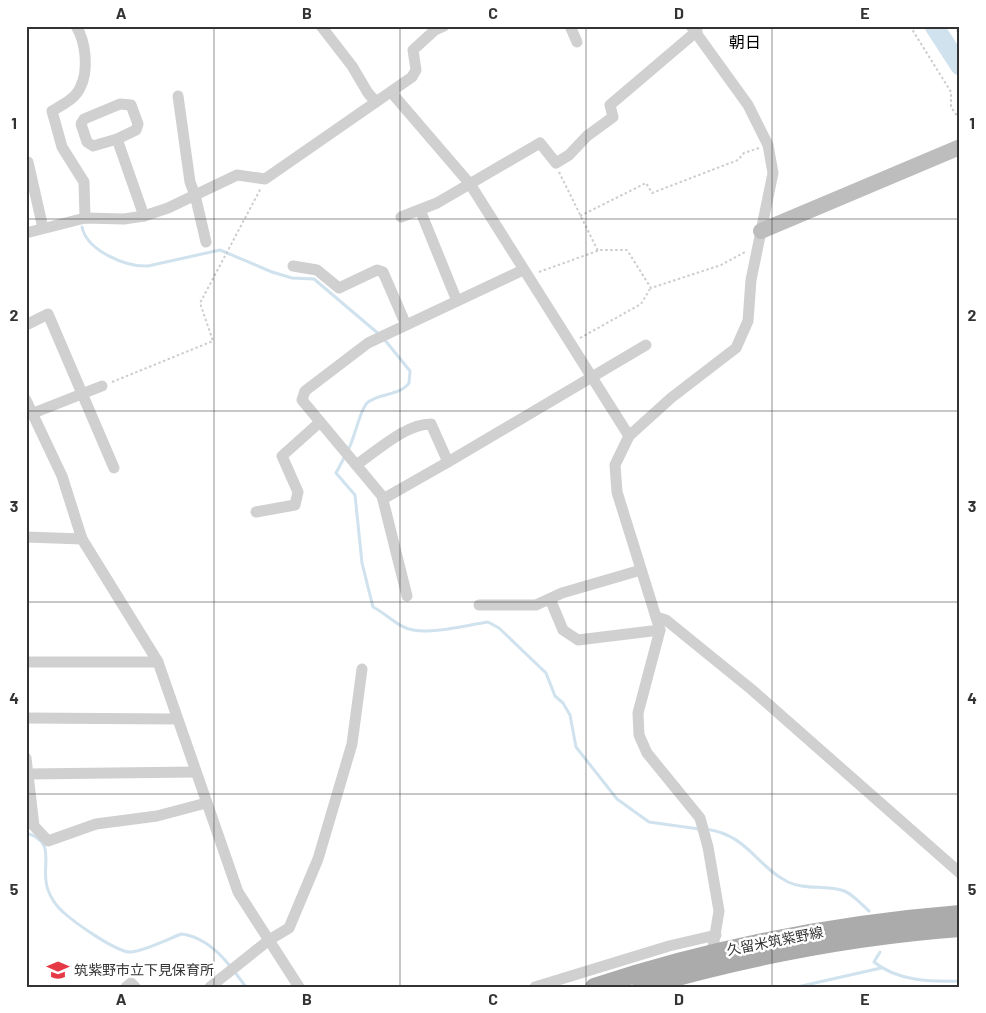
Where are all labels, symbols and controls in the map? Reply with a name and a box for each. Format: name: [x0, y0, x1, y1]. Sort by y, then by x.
text: A: [116, 3, 127, 22]
text: B: [302, 3, 312, 22]
text: C: [488, 3, 498, 22]
text: D: [674, 3, 684, 22]
text: E: [860, 3, 870, 22]
district label: 朝日: [729, 32, 761, 51]
text: 1: [11, 113, 17, 132]
text: 1: [969, 113, 975, 132]
text: 2: [10, 305, 19, 324]
text: 2: [968, 305, 977, 324]
text: 3: [10, 496, 18, 515]
text: 3: [968, 496, 976, 515]
text: 4: [9, 688, 19, 707]
text: 4: [967, 688, 977, 707]
text: 5: [10, 879, 19, 898]
text: 5: [968, 879, 977, 898]
street label: 久留米筑紫野線: [725, 923, 825, 958]
school or university icon: 筑紫野市立下見保育所: [45, 957, 71, 983]
place label: 筑紫野市立下見保育所: [74, 961, 214, 978]
text: A: [116, 989, 127, 1008]
text: B: [302, 989, 312, 1008]
text: C: [488, 989, 498, 1008]
text: D: [674, 989, 684, 1008]
text: E: [860, 989, 870, 1008]

